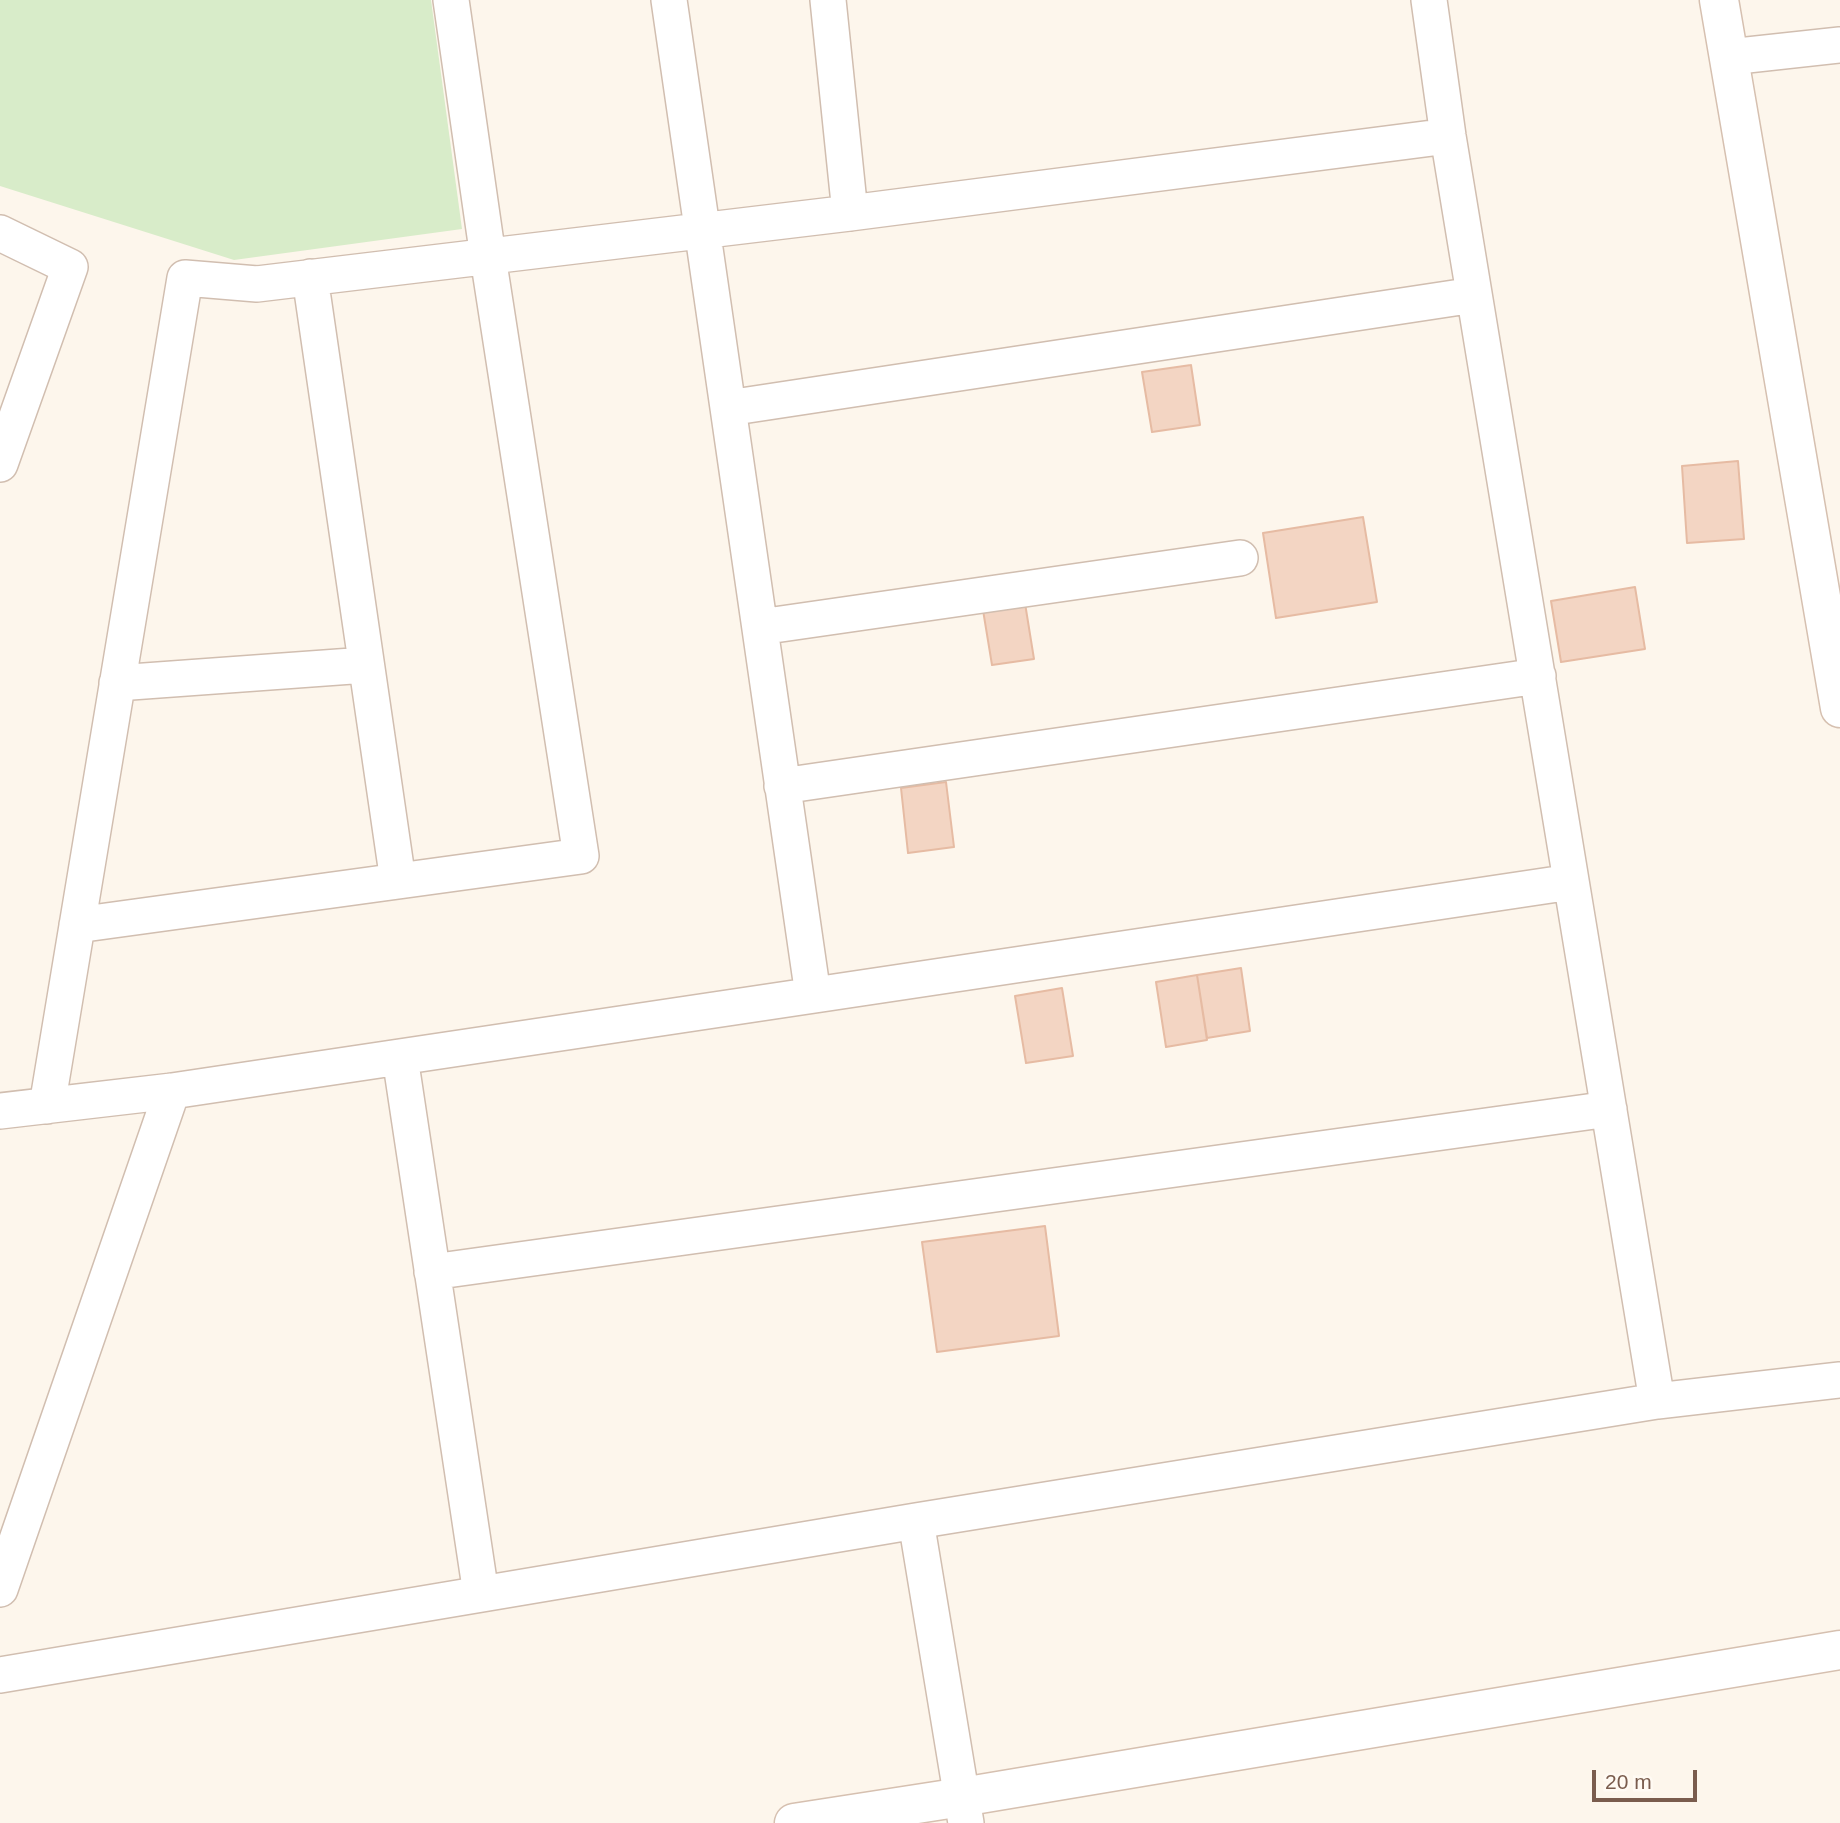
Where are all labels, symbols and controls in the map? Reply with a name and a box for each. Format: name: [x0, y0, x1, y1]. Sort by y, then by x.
scale bar: [1595, 1756, 1700, 1800]
text: 20 m: [1605, 1770, 1652, 1793]

